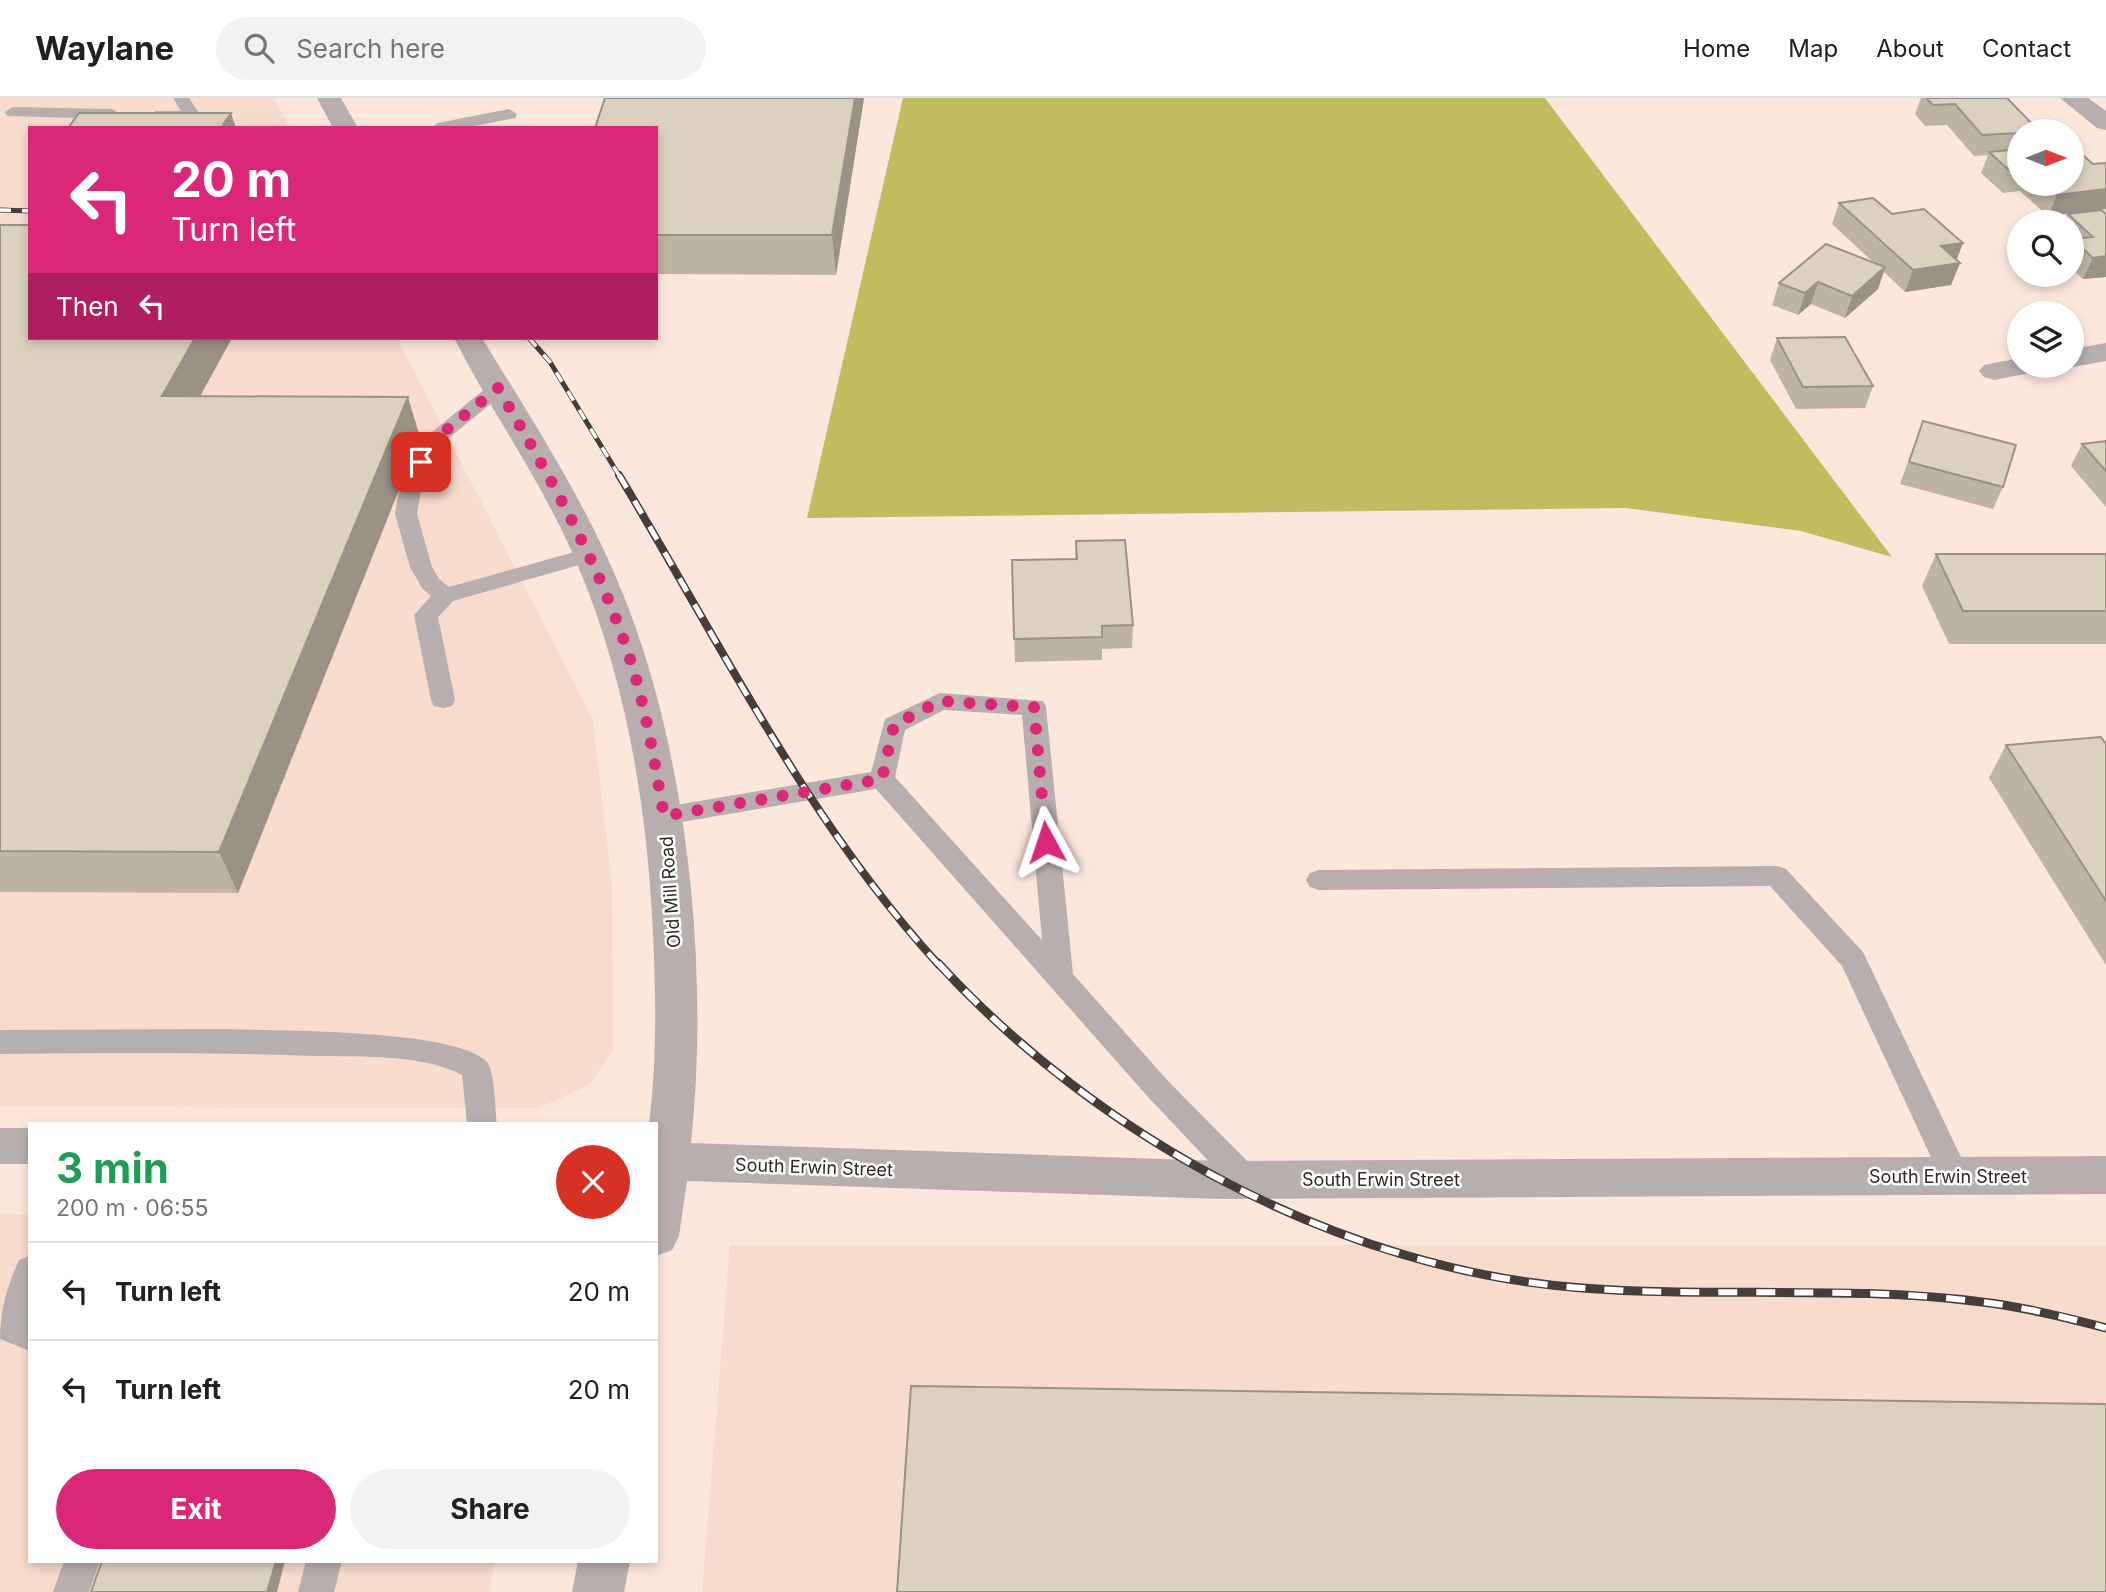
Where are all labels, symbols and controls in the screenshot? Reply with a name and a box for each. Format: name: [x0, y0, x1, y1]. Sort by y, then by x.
search box: [216, 17, 706, 80]
text: Waylane: [35, 28, 174, 68]
icon: search: [240, 29, 278, 67]
text: Search here: [296, 33, 445, 64]
text: Home: [1683, 34, 1750, 63]
text: Map: [1788, 34, 1838, 63]
text: About: [1876, 34, 1944, 63]
text: Contact: [1982, 34, 2071, 63]
north arrow: [2007, 119, 2084, 196]
map controls: [2007, 119, 2084, 378]
text: 20 m: [171, 150, 291, 209]
icon: left: [56, 154, 147, 245]
text: Turn left: [171, 210, 296, 249]
button: search: [2007, 210, 2084, 287]
icon: left: [133, 287, 171, 325]
text: Then: [56, 291, 119, 322]
button: layers: [2007, 301, 2084, 378]
pin: [391, 432, 451, 492]
icon: arrive: [402, 443, 440, 481]
position arrow: [1009, 805, 1083, 879]
street label: Old Mill Road: [656, 835, 684, 949]
text: 3 min: [56, 1142, 169, 1193]
button: close: [556, 1145, 630, 1219]
street label: South Erwin Street: [735, 1154, 893, 1180]
street label: South Erwin Street: [1869, 1166, 2027, 1187]
street label: South Erwin Street: [1302, 1169, 1460, 1190]
text: 200 m · 06:55: [56, 1194, 209, 1222]
icon: left: [56, 1272, 94, 1310]
text: Turn left: [115, 1276, 221, 1307]
text: 20 m: [568, 1276, 630, 1307]
icon: left: [56, 1370, 94, 1408]
text: Turn left: [115, 1374, 221, 1405]
text: 20 m: [568, 1374, 630, 1405]
button: Exit: [56, 1469, 336, 1549]
button: Share: [350, 1469, 630, 1549]

